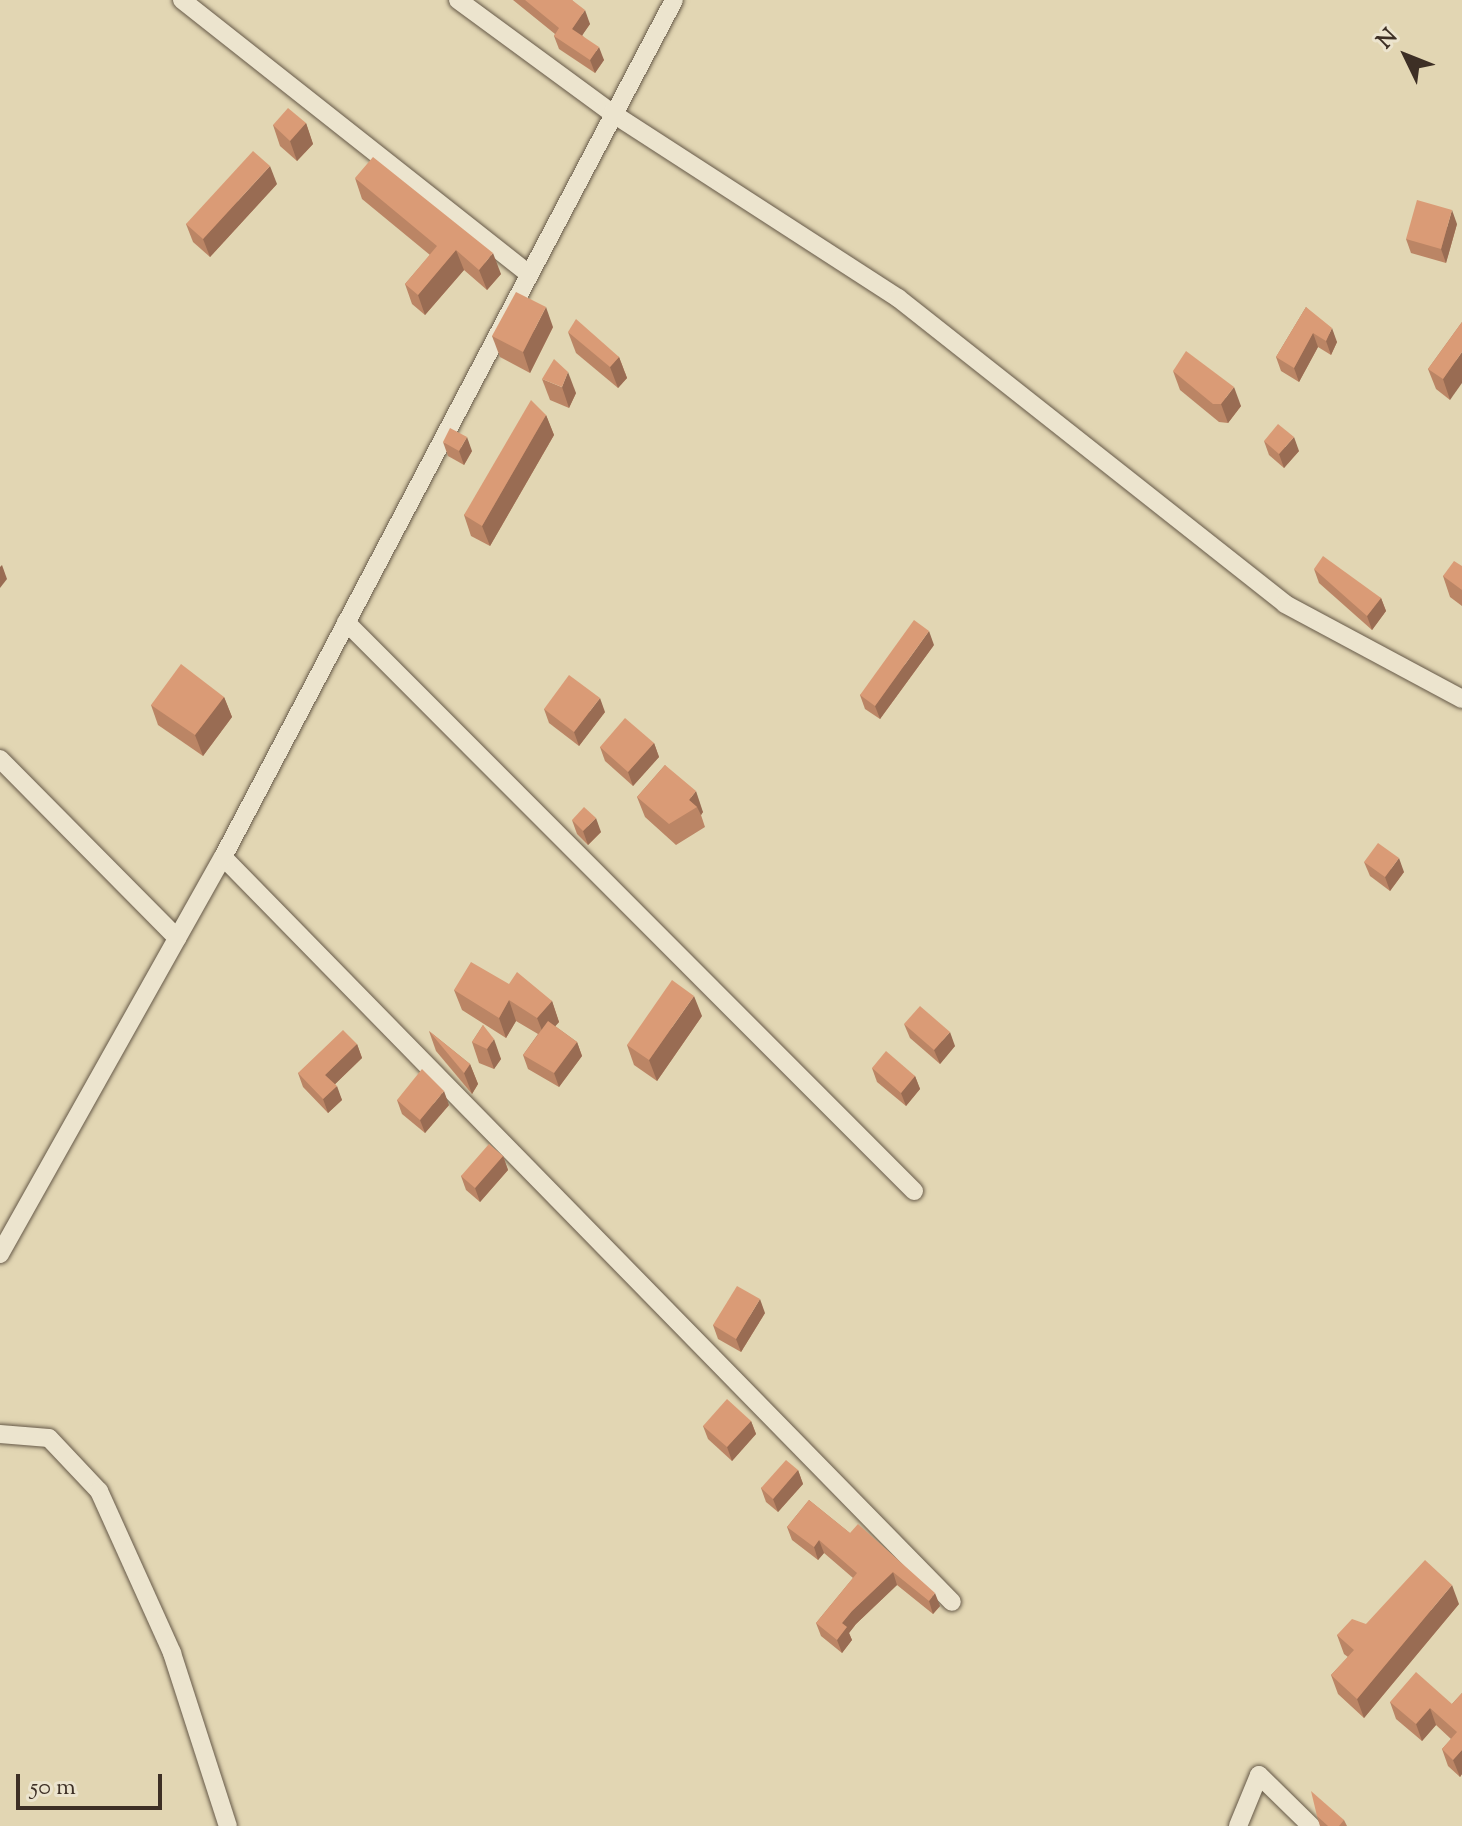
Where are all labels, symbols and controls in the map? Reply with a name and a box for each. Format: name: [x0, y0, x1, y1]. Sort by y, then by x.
north arrow: [1366, 16, 1446, 96]
text: N: [1371, 22, 1406, 57]
scale bar: [20, 1758, 166, 1808]
text: 50 m: [30, 1771, 76, 1805]

